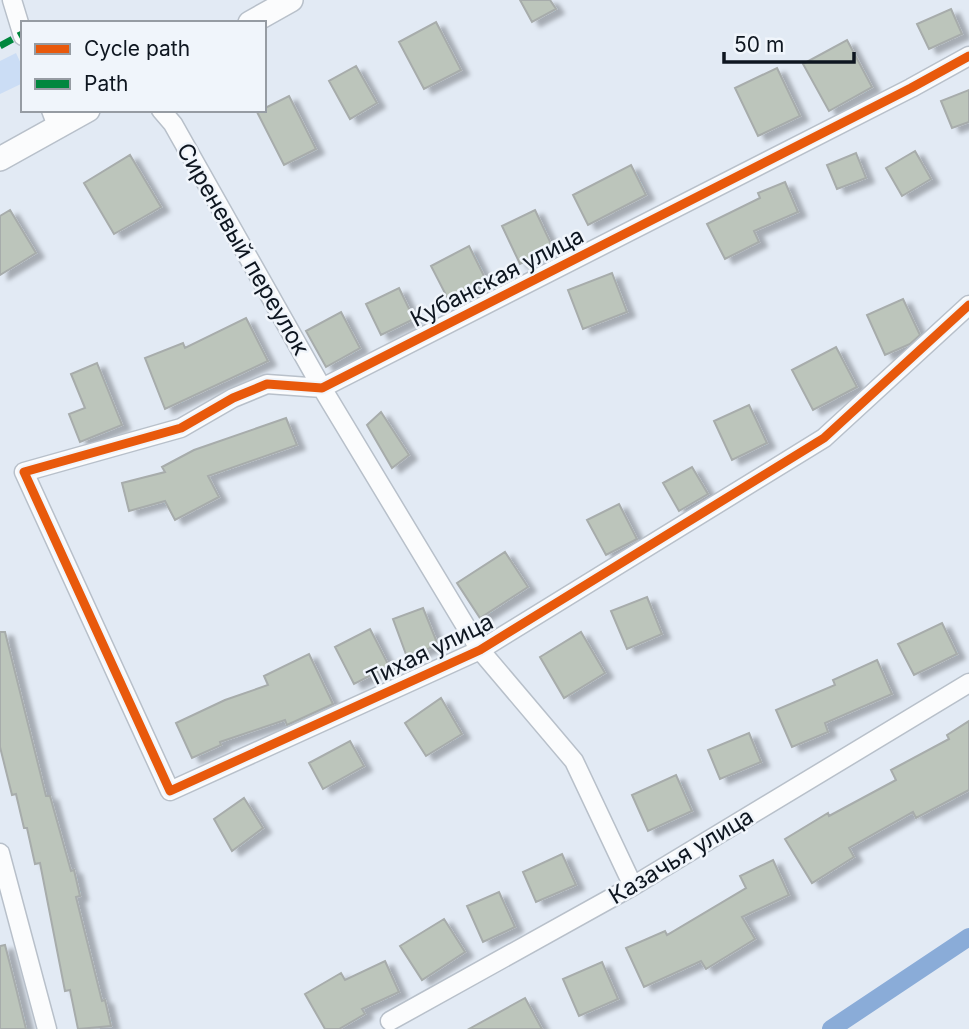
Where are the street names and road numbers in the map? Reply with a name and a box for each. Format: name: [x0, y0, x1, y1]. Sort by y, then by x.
street label: Сиреневый переулок: [171, 138, 315, 360]
street label: Кубанская улица: [406, 221, 588, 333]
street label: Тихая улица: [362, 607, 498, 693]
street label: Казачья улица: [604, 802, 758, 910]

